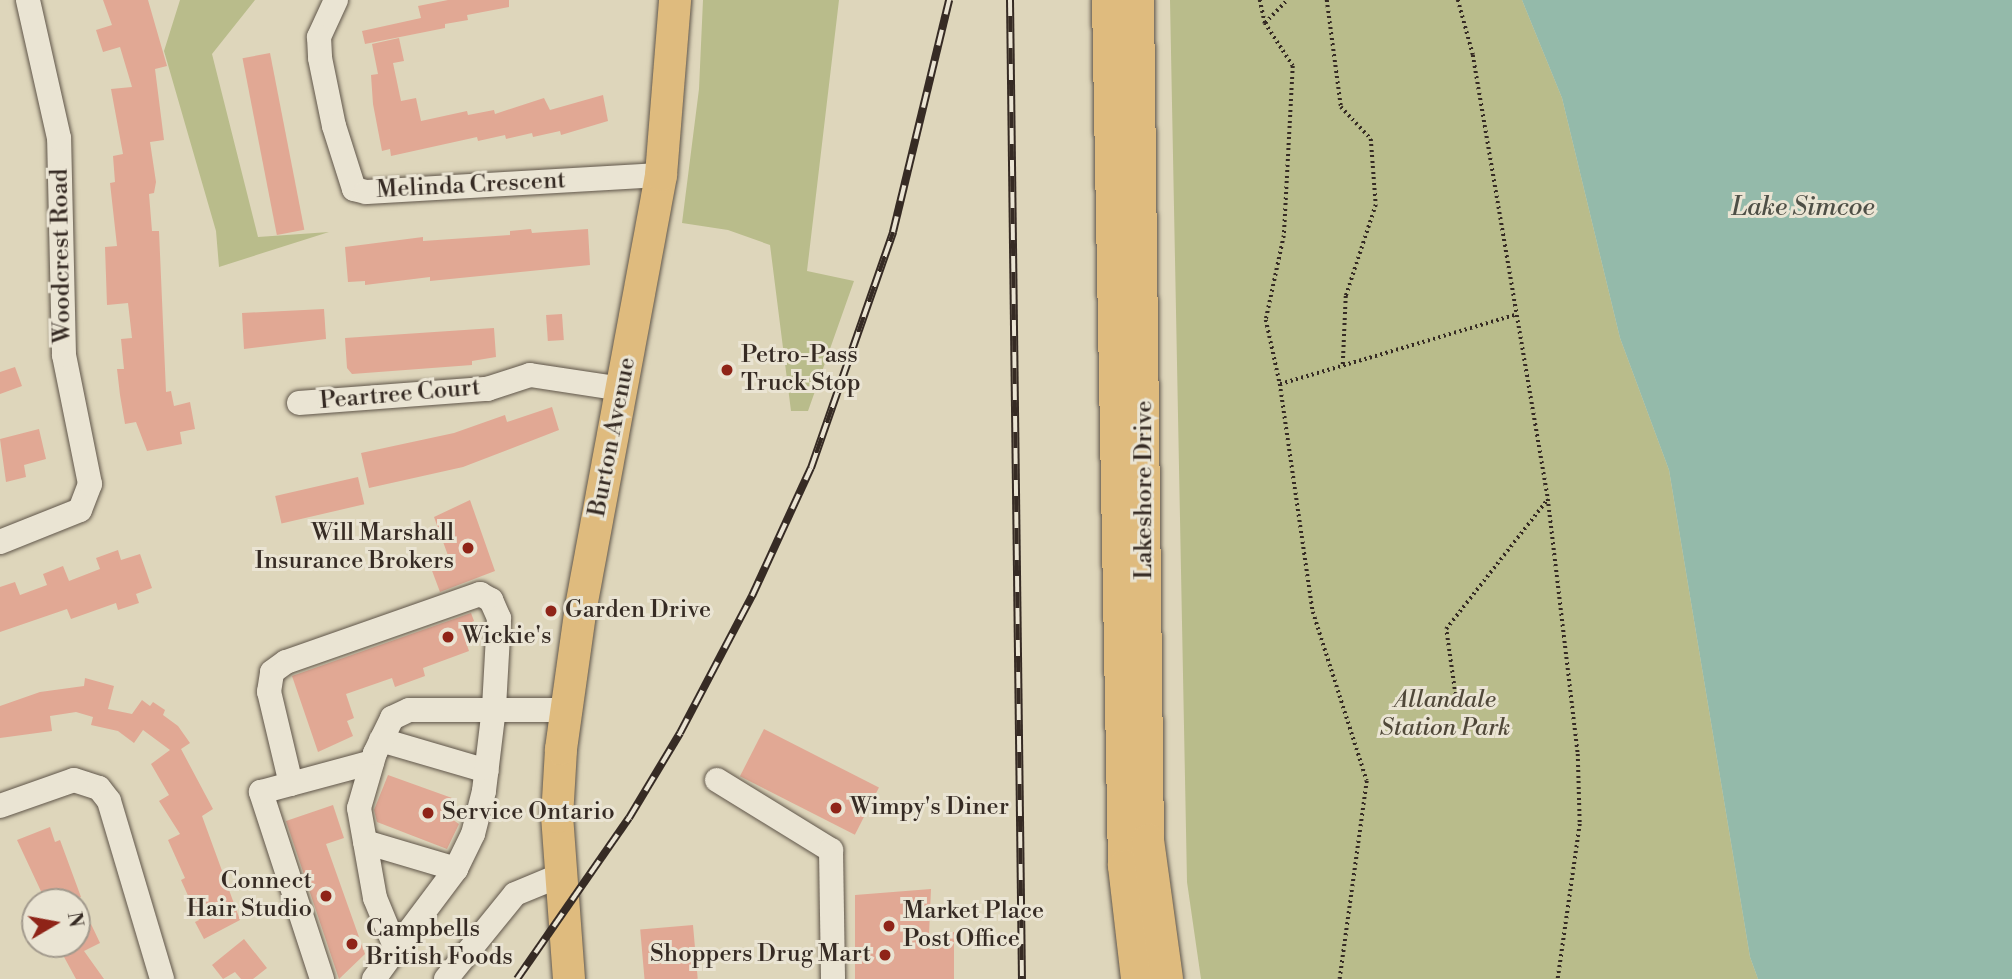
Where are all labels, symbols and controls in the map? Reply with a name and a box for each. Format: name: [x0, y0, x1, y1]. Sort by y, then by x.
street label: Melinda Crescent: [376, 167, 566, 205]
street label: Woodcrest Road: [46, 168, 78, 344]
water label: Lake Simcoe: [1731, 192, 1875, 224]
place label: Petro-Pass Truck Stop: [741, 342, 861, 398]
street label: Burton Avenue: [583, 355, 643, 519]
marker: Petro-Pass Truck Stop: [719, 362, 735, 378]
street label: Peartree Court: [318, 374, 482, 416]
street label: Lakeshore Drive: [1131, 400, 1159, 580]
place label: Will Marshall Insurance Brokers: [255, 520, 454, 576]
marker: Will Marshall Insurance Brokers: [460, 540, 476, 556]
place label: Garden Drive: [565, 597, 711, 625]
marker: Garden Drive: [543, 603, 559, 619]
place label: Wickie's: [462, 623, 551, 651]
marker: Wickie's: [440, 629, 456, 645]
park label: Allandale Station Park: [1380, 687, 1510, 743]
place label: Wimpy's Diner: [850, 794, 1009, 822]
place label: Service Ontario: [442, 799, 615, 827]
marker: Wimpy's Diner: [828, 800, 844, 816]
marker: Service Ontario: [420, 805, 436, 821]
place label: Connect Hair Studio: [186, 868, 312, 924]
north arrow: [21, 888, 91, 958]
marker: Connect Hair Studio: [318, 888, 334, 904]
place label: Market Place Post Office: [903, 898, 1044, 954]
text: N: [62, 910, 88, 929]
place label: Campbells British Foods: [366, 916, 513, 972]
marker: Market Place Post Office: [881, 918, 897, 934]
marker: Campbells British Foods: [344, 936, 360, 952]
place label: Shoppers Drug Mart: [650, 941, 871, 969]
marker: Shoppers Drug Mart: [877, 947, 893, 963]

